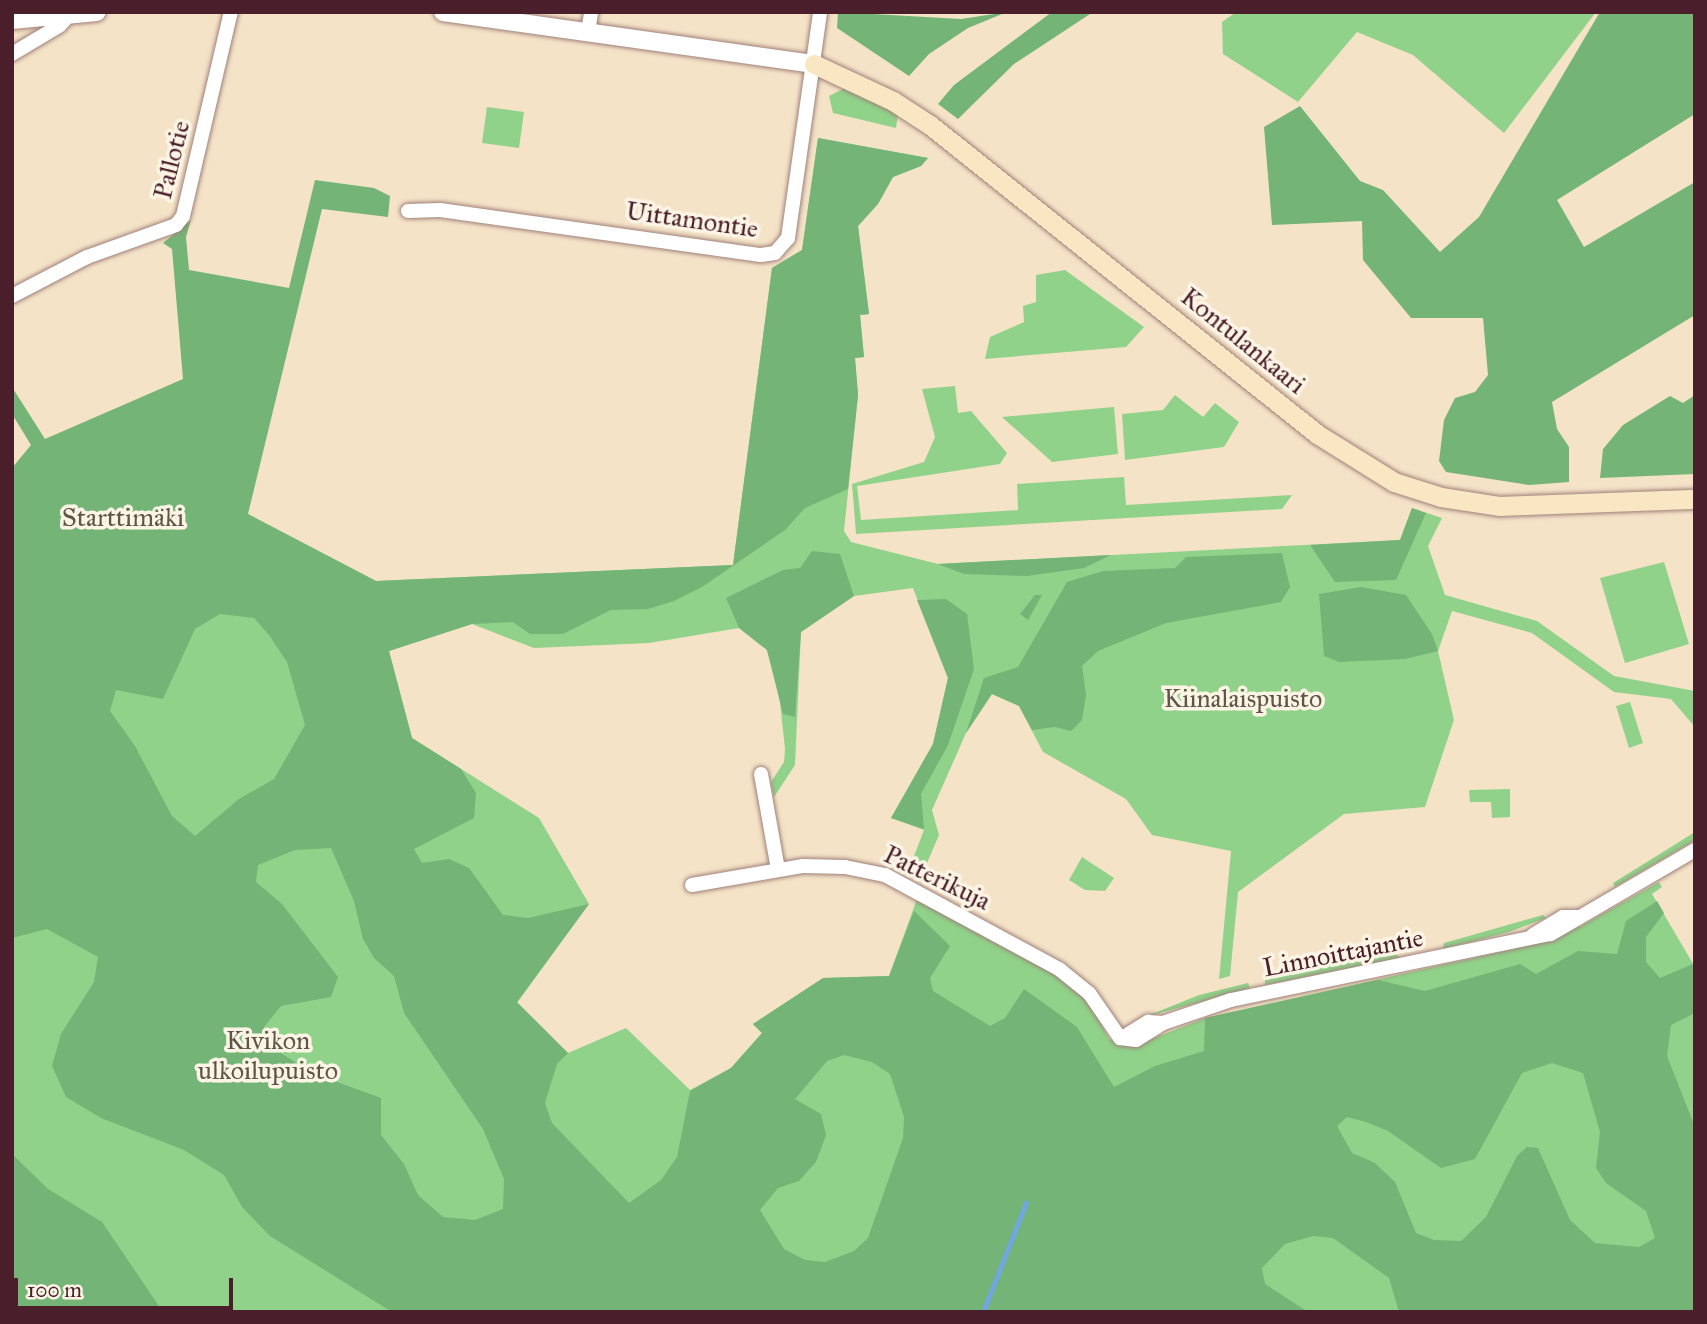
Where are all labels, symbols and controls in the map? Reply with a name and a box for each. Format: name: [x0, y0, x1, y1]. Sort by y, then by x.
street label: Pallotie: [147, 118, 197, 202]
street label: Uittamontie: [624, 195, 760, 245]
street label: Kontulankaari: [1174, 281, 1312, 401]
park label: Starttimäki: [62, 502, 184, 534]
park label: Kiinalaispuisto: [1164, 683, 1322, 715]
street label: Patterikuja: [879, 839, 995, 917]
street label: Linnoittajantie: [1260, 922, 1426, 984]
park label: Kivikon ulkoilupuisto: [198, 1025, 338, 1086]
scale bar: [18, 1264, 236, 1308]
text: 100 m: [27, 1277, 82, 1303]

